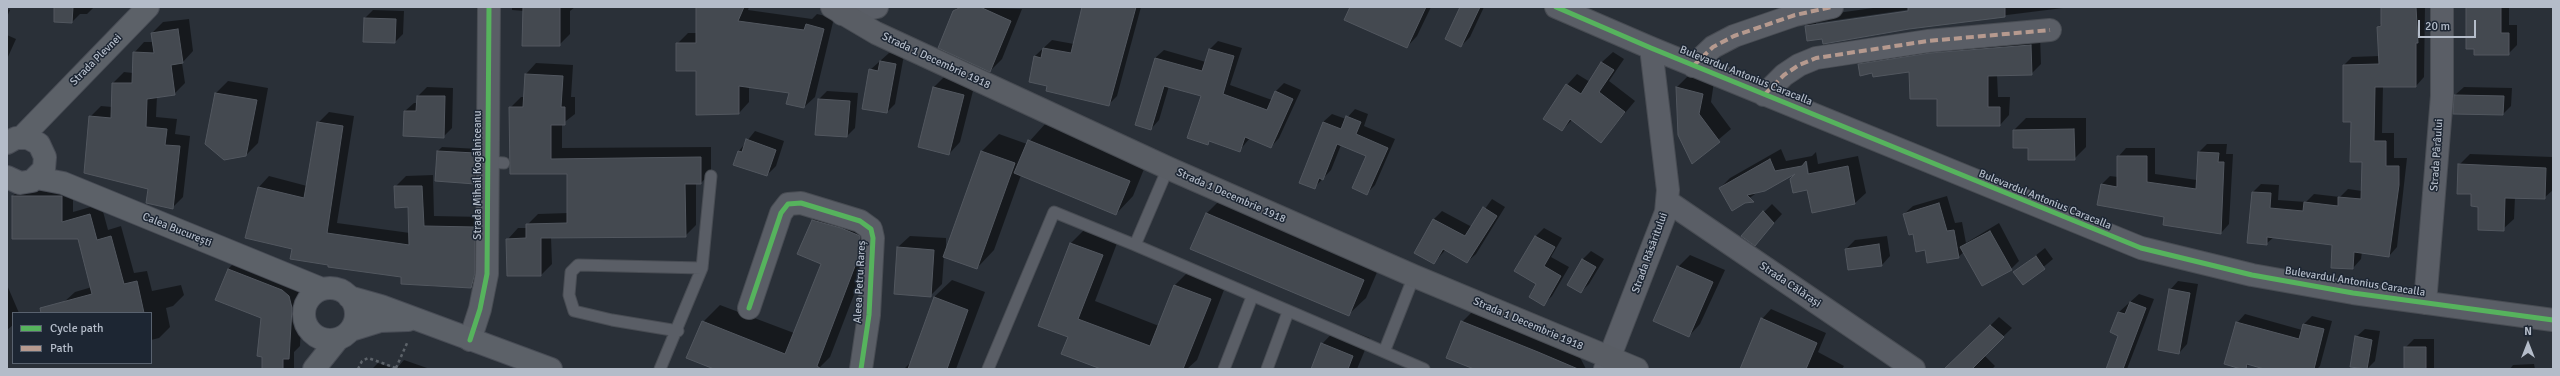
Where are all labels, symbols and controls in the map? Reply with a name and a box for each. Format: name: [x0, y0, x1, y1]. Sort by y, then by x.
scale bar: [2420, 12, 2478, 38]
text: 20 m: [2425, 19, 2450, 34]
street label: Strada 1 Decembrie 1918: [880, 30, 992, 92]
street label: Strada Plevnei: [67, 31, 125, 89]
street label: Bulevardul Antonius Caracalla: [1678, 43, 1814, 109]
street label: Strada Mihail Kogălniceanu: [471, 110, 485, 240]
street label: Strada Pârâului: [2428, 118, 2446, 192]
street label: Strada 1 Decembrie 1918: [1174, 166, 1288, 226]
street label: Bulevardul Antonius Caracalla: [1977, 167, 2113, 233]
street label: Calea București: [140, 210, 214, 250]
street label: Strada Răsăritului: [1629, 211, 1671, 295]
street label: Aleea Petru Rareș: [851, 240, 869, 324]
street label: Strada Călărași: [1757, 260, 1823, 310]
street label: Bulevardul Antonius Caracalla: [2284, 264, 2426, 300]
street label: Strada 1 Decembrie 1918: [1471, 295, 1585, 353]
legend: [12, 312, 152, 364]
text: Cycle path: [50, 321, 103, 336]
north arrow: [2508, 324, 2548, 364]
text: N: [2524, 325, 2532, 338]
text: Path: [50, 341, 73, 356]

